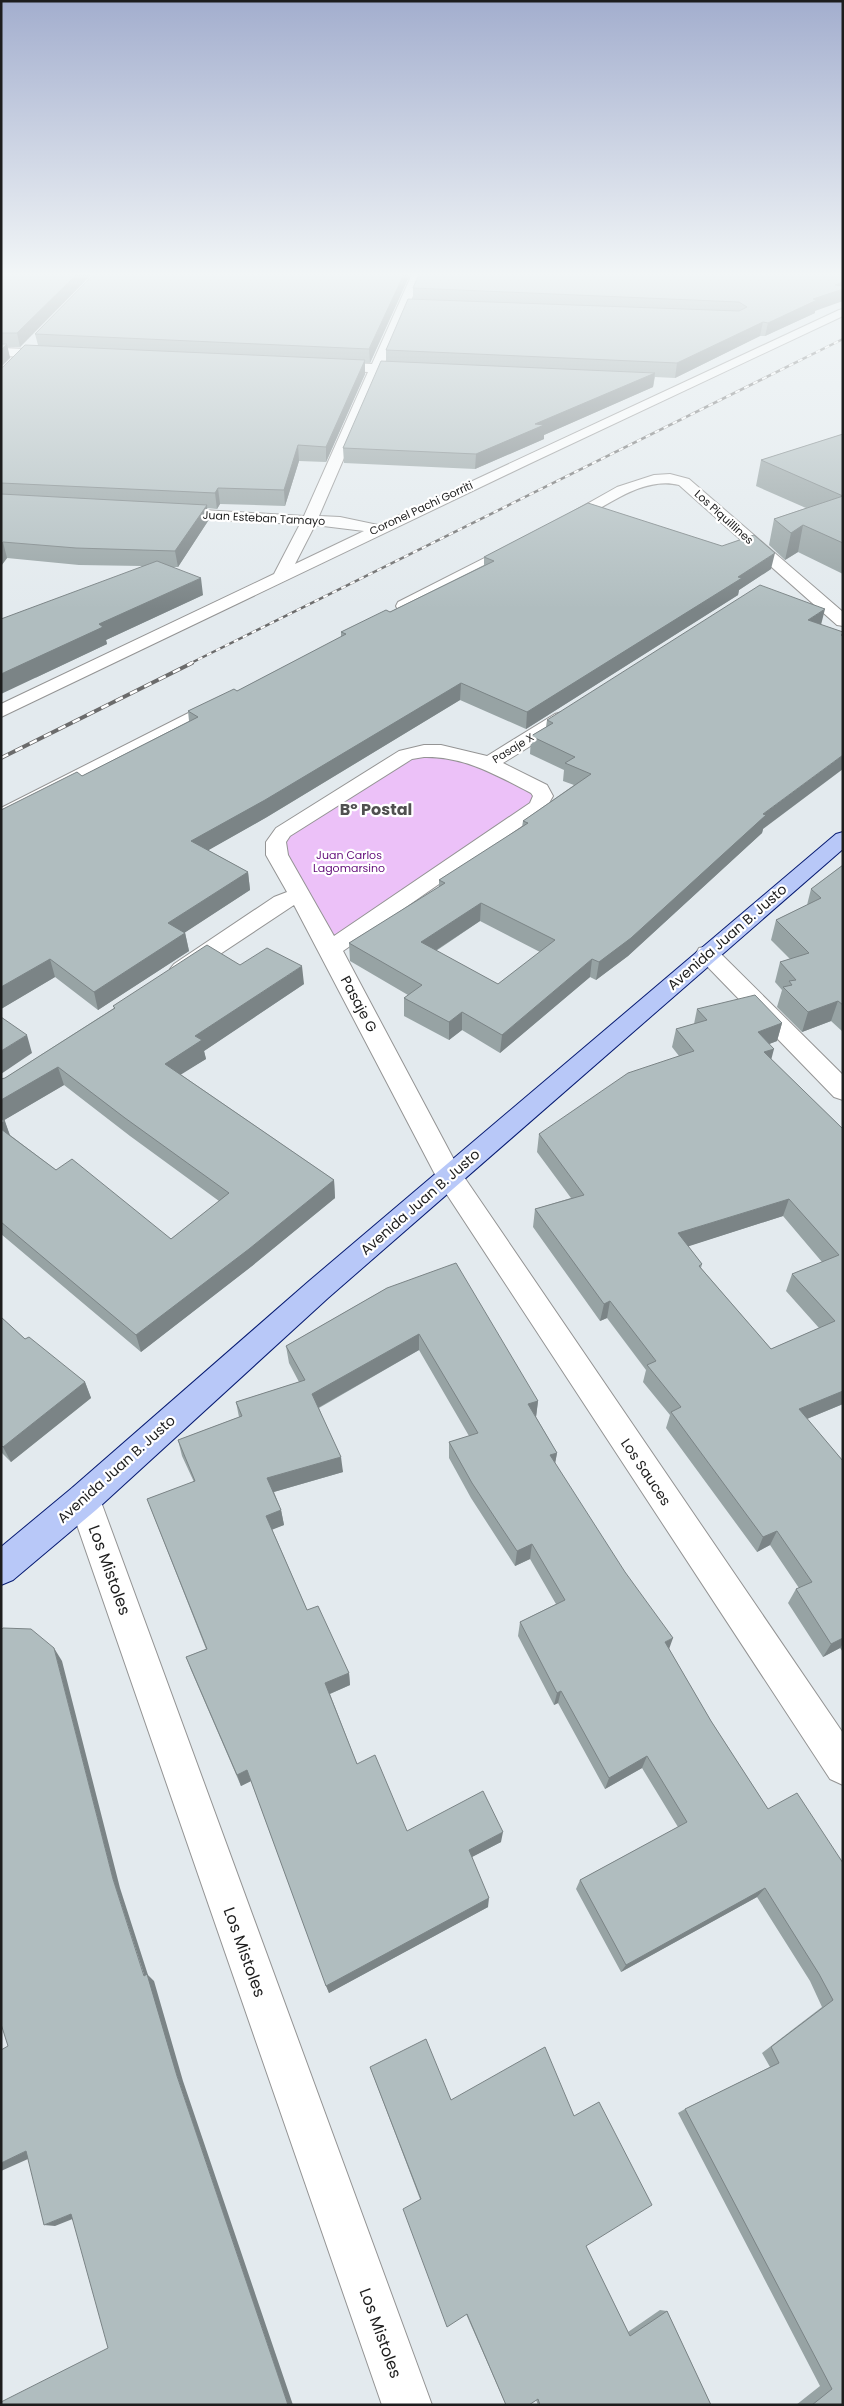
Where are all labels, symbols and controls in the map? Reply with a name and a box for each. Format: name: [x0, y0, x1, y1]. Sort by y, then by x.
street label: Coronel Pachi Gorriti: [367, 477, 476, 539]
street label: Los Piquillines: [691, 486, 757, 548]
street label: Juan Esteban Tamayo: [202, 507, 326, 529]
street label: Pasaje X: [489, 729, 537, 767]
district label: Bº Postal: [340, 798, 412, 821]
park label: Juan Carlos Lagomarsino: [313, 847, 385, 876]
street label: Avenida Juan B. Justo: [663, 879, 791, 995]
street label: Pasaje G: [336, 972, 382, 1036]
street label: Avenida Juan B. Justo: [356, 1144, 484, 1260]
street label: Avenida Juan B. Justo: [53, 1410, 179, 1527]
street label: Los Sauces: [616, 1434, 676, 1510]
street label: Los Mistoles: [83, 1522, 136, 1618]
street label: Los Mistoles: [218, 1904, 271, 2000]
street label: Los Mistoles: [354, 2285, 407, 2381]

